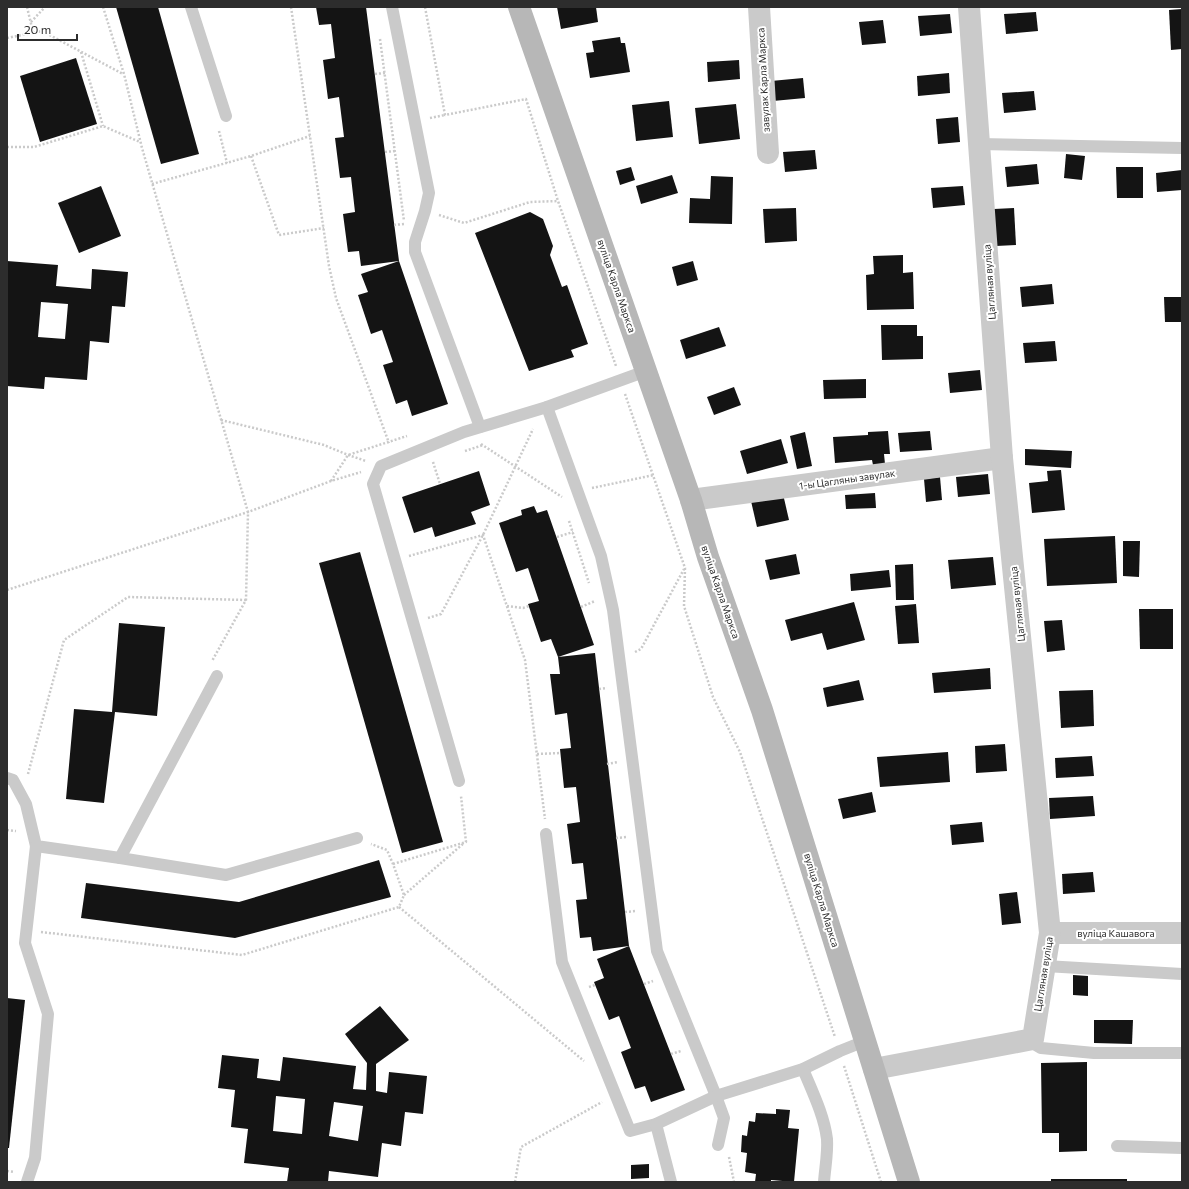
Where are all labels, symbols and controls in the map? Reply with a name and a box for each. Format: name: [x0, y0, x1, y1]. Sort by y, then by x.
scale bar: [18, 16, 77, 42]
text: 20 m: [24, 22, 51, 36]
street label: завулак Карла Маркса: [754, 27, 772, 133]
street label: вуліца Карла Маркса: [595, 238, 639, 334]
street label: Цагляная вуліца: [980, 244, 998, 320]
street label: 1-ы Цагляны завулак: [798, 466, 897, 492]
street label: вуліца Карла Маркса: [699, 544, 743, 640]
street label: Цагляная вуліца: [1007, 566, 1027, 642]
street label: вуліца Карла Маркса: [802, 851, 842, 949]
street label: вуліца Кашавога: [1077, 927, 1155, 939]
street label: Цагляная вуліца: [1031, 936, 1055, 1012]

